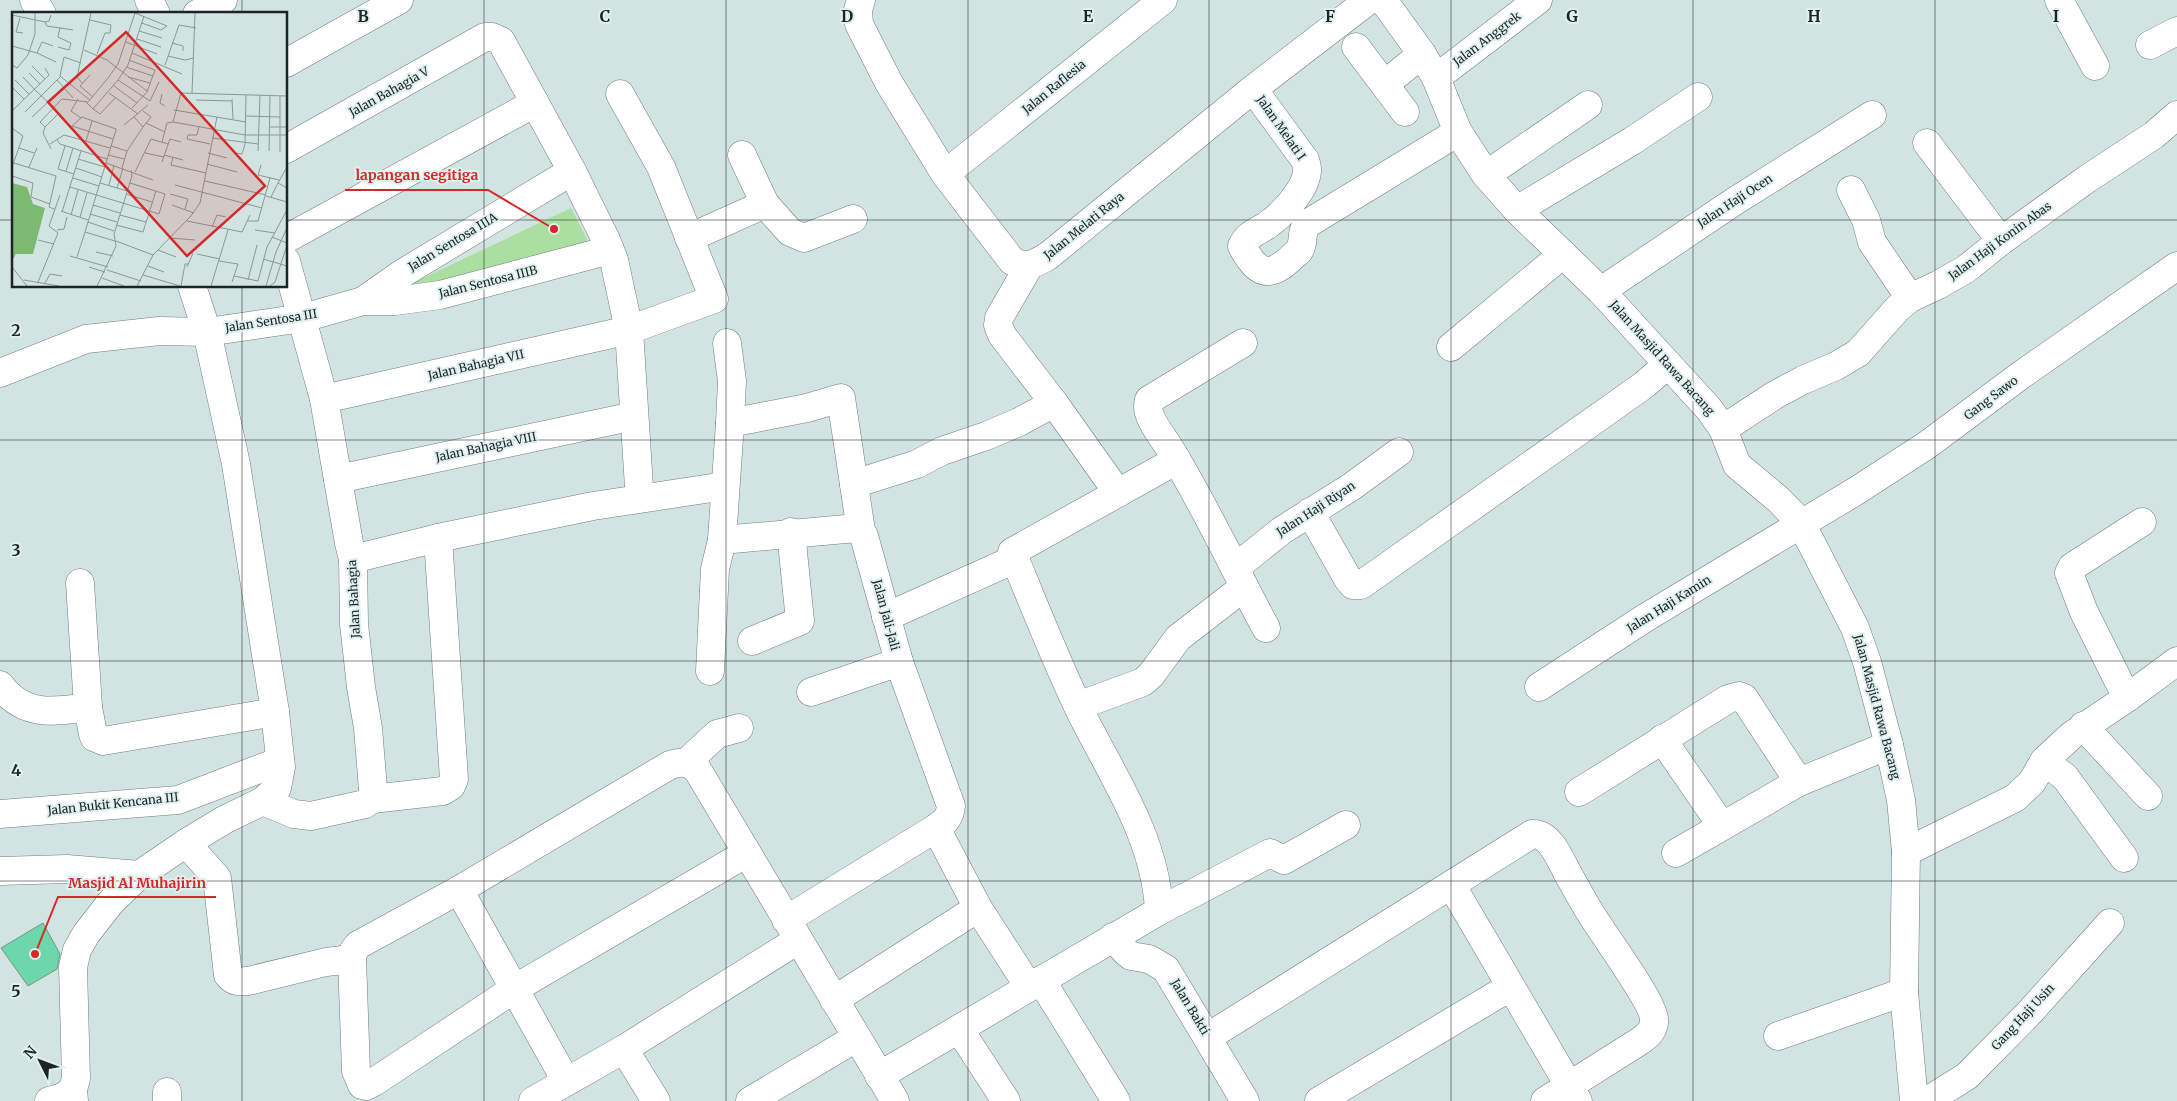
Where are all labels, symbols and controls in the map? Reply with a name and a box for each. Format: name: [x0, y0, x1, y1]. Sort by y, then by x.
text: B: [357, 6, 369, 26]
text: C: [600, 6, 610, 26]
text: D: [841, 6, 853, 26]
text: E: [1083, 6, 1094, 26]
text: F: [1325, 6, 1335, 26]
text: G: [1566, 6, 1578, 26]
text: H: [1807, 6, 1821, 26]
text: I: [2053, 6, 2059, 26]
street label: Jalan Anggrek: [1449, 8, 1524, 70]
inset map: [12, 12, 288, 288]
street label: Jalan Raflesia: [1018, 56, 1089, 117]
street label: Jalan Bahagia V: [345, 63, 432, 120]
street label: Jalan Melati I: [1253, 92, 1309, 163]
callout: lapangan segitiga: [345, 161, 488, 190]
text: lapangan segitiga: [356, 166, 479, 184]
street label: Jalan Haji Ocen: [1693, 171, 1775, 231]
street label: Jalan Melati Raya: [1040, 188, 1127, 263]
street label: Jalan Haji Konin Abas: [1944, 198, 2054, 284]
street label: Jalan Sentosa IIIA: [404, 209, 501, 275]
street label: Jalan Sentosa IIIB: [436, 262, 539, 301]
street label: Jalan Masjid Rawa Bacang: [1606, 296, 1718, 419]
street label: Jalan Sentosa III: [223, 306, 318, 335]
text: 2: [11, 320, 21, 340]
street label: Jalan Bahagia VII: [425, 346, 525, 383]
street label: Gang Sawo: [1961, 372, 2021, 423]
street label: Jalan Bahagia VIII: [433, 428, 538, 465]
street label: Jalan Haji Riyan: [1273, 478, 1358, 540]
text: 3: [11, 540, 21, 560]
street label: Jalan Bahagia: [344, 559, 363, 640]
street label: Jalan Haji Kamin: [1623, 572, 1714, 636]
street label: Jalan Jali-Jali: [870, 577, 903, 652]
street label: Jalan Masjid Rawa Bacang: [1851, 632, 1904, 782]
text: 4: [11, 760, 21, 780]
street label: Jalan Bukit Kencana III: [46, 789, 179, 818]
callout: Masjid Al Muhajirin: [58, 868, 216, 897]
text: Masjid Al Muhajirin: [68, 874, 206, 892]
street label: Jalan Bakti: [1167, 975, 1213, 1038]
street label: Gang Haji Usin: [1988, 980, 2057, 1053]
text: 5: [11, 981, 21, 1001]
north arrow: [15, 1036, 65, 1086]
text: N: [20, 1042, 41, 1062]

